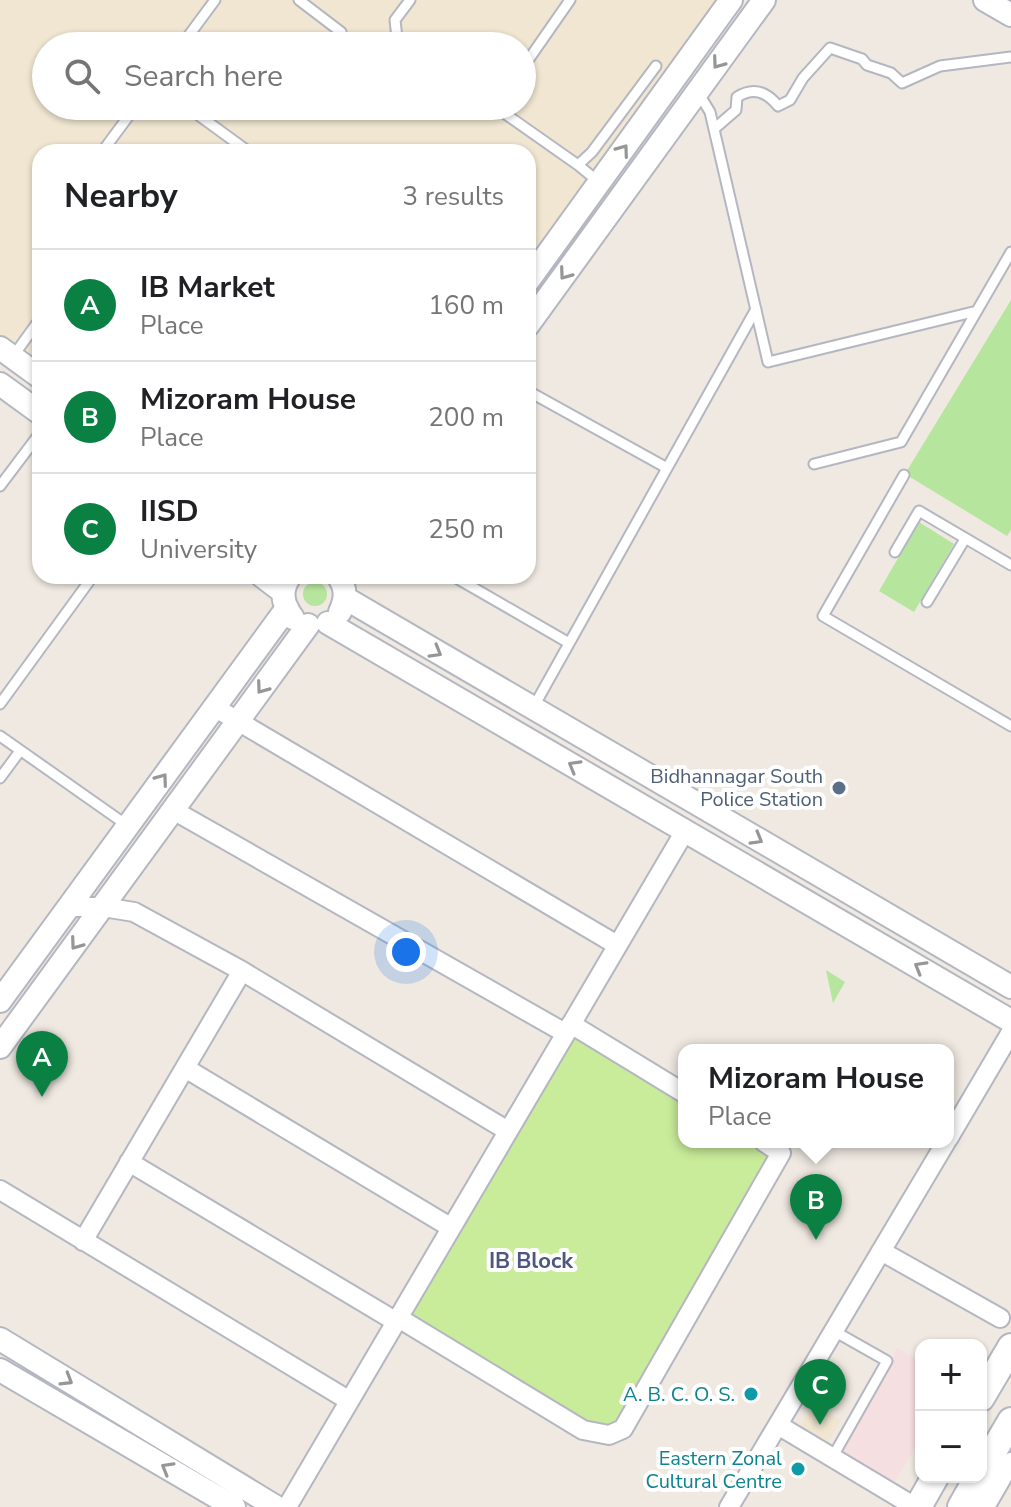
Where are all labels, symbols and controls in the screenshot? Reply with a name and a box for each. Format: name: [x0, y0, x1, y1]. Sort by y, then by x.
search box: [32, 32, 536, 120]
icon: search: [60, 54, 104, 98]
one-way arrow: [713, 54, 728, 69]
text: Search here: [124, 56, 283, 97]
one-way arrow: [614, 145, 628, 159]
text: Nearby: [64, 173, 178, 219]
text: 3 results: [403, 179, 504, 214]
one-way arrow: [561, 265, 575, 279]
text: IB Market: [140, 267, 275, 308]
text: A: [80, 288, 100, 323]
text: 160 m: [428, 288, 504, 323]
text: Place: [140, 308, 204, 343]
text: Mizoram House: [140, 379, 356, 420]
text: B: [81, 400, 99, 435]
text: 200 m: [428, 400, 504, 435]
text: Place: [140, 420, 204, 455]
text: IISD: [140, 491, 199, 532]
text: C: [81, 512, 99, 547]
text: 250 m: [428, 512, 504, 547]
text: University: [140, 532, 257, 567]
one-way arrow: [427, 642, 442, 657]
one-way arrow: [257, 679, 272, 694]
one-way arrow: [568, 760, 583, 776]
place label: Bidhannagar South Police Station: [650, 763, 823, 813]
one-way arrow: [152, 774, 166, 788]
marker: Bidhannagar South Police Station: [830, 779, 848, 797]
one-way arrow: [749, 829, 763, 845]
your location: [386, 932, 426, 972]
one-way arrow: [72, 935, 86, 949]
one-way arrow: [914, 961, 929, 977]
pin: A: [16, 1031, 68, 1097]
popup: [678, 1044, 954, 1148]
text: Mizoram House: [708, 1058, 924, 1099]
text: Place: [708, 1099, 772, 1134]
pin: B: [790, 1174, 842, 1240]
district label: IB Block: [489, 1246, 574, 1276]
map controls: [915, 1339, 987, 1483]
button: +: [915, 1339, 987, 1411]
pin: C: [794, 1359, 846, 1425]
one-way arrow: [58, 1370, 73, 1385]
place label: A. B. C. O. S.: [623, 1381, 735, 1408]
marker: A. B. C. O. S.: [742, 1385, 760, 1403]
button: −: [915, 1411, 987, 1483]
place label: Eastern Zonal Cultural Centre: [645, 1445, 782, 1495]
marker: Eastern Zonal Cultural Centre: [789, 1460, 807, 1478]
one-way arrow: [161, 1462, 176, 1478]

